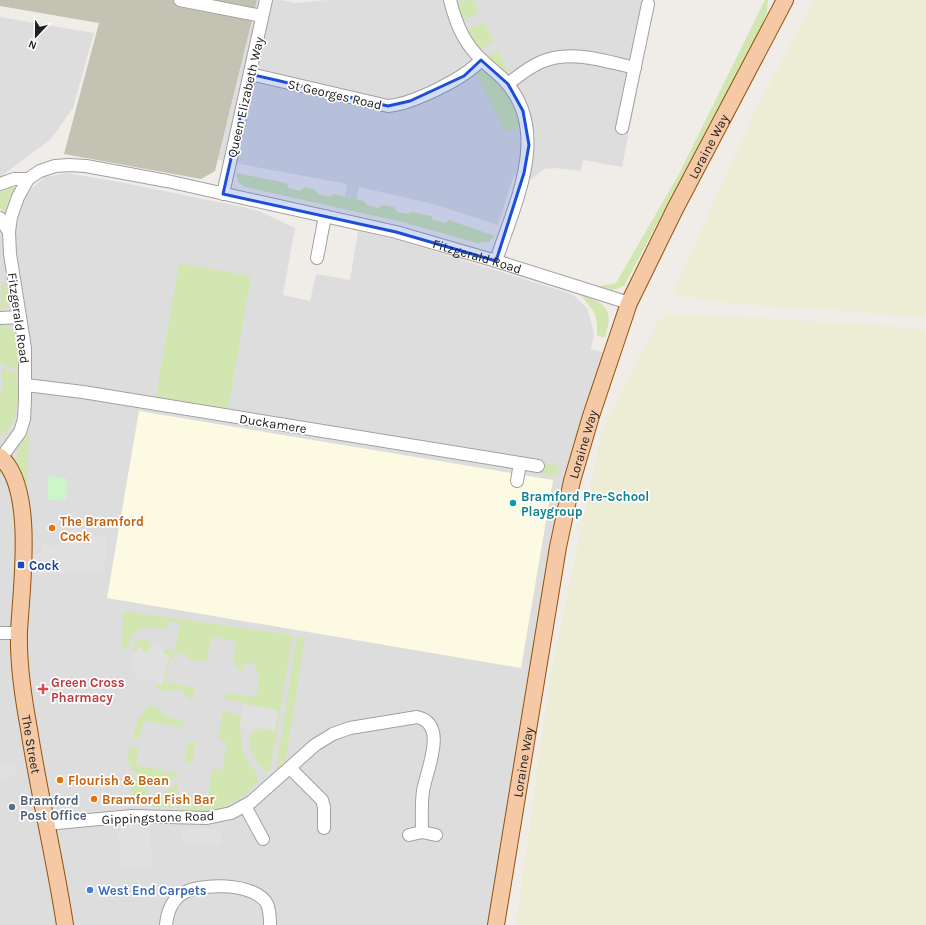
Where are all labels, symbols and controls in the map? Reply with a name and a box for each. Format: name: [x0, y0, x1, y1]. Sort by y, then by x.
north arrow: [16, 16, 56, 56]
street label: Queen Elizabeth Way: [224, 35, 267, 159]
text: N: [26, 37, 39, 52]
street label: St Georges Road: [286, 76, 384, 113]
street label: Loraine Way: [685, 112, 732, 181]
street label: Fitzgerald Road: [431, 236, 524, 277]
street label: Fitzgerald Road: [5, 271, 32, 365]
street label: Loraine Way: [566, 408, 601, 480]
street label: Duckamere: [238, 411, 308, 436]
place label: Bramford Pre-School Playgroup: [521, 489, 649, 519]
marker: Bramford Pre-School Playgroup: [508, 498, 518, 508]
place label: The Bramford Cock: [60, 514, 144, 544]
marker: The Bramford Cock: [47, 523, 57, 533]
place label: Cock: [29, 558, 59, 573]
marker: Cock: [16, 560, 26, 570]
place label: Green Cross Pharmacy: [51, 675, 125, 705]
marker: Green Cross Pharmacy: [38, 684, 48, 694]
street label: The Street: [19, 714, 44, 775]
street label: Loraine Way: [510, 726, 536, 799]
place label: Flourish & Bean: [68, 773, 169, 788]
marker: Flourish & Bean: [55, 775, 65, 785]
place label: Bramford Fish Bar: [102, 792, 216, 807]
place label: Bramford Post Office: [20, 793, 87, 823]
marker: Bramford Fish Bar: [89, 794, 99, 804]
marker: Bramford Post Office: [7, 802, 17, 812]
street label: Gippingstone Road: [101, 808, 215, 827]
place label: West End Carpets: [98, 883, 207, 898]
marker: West End Carpets: [85, 885, 95, 895]

